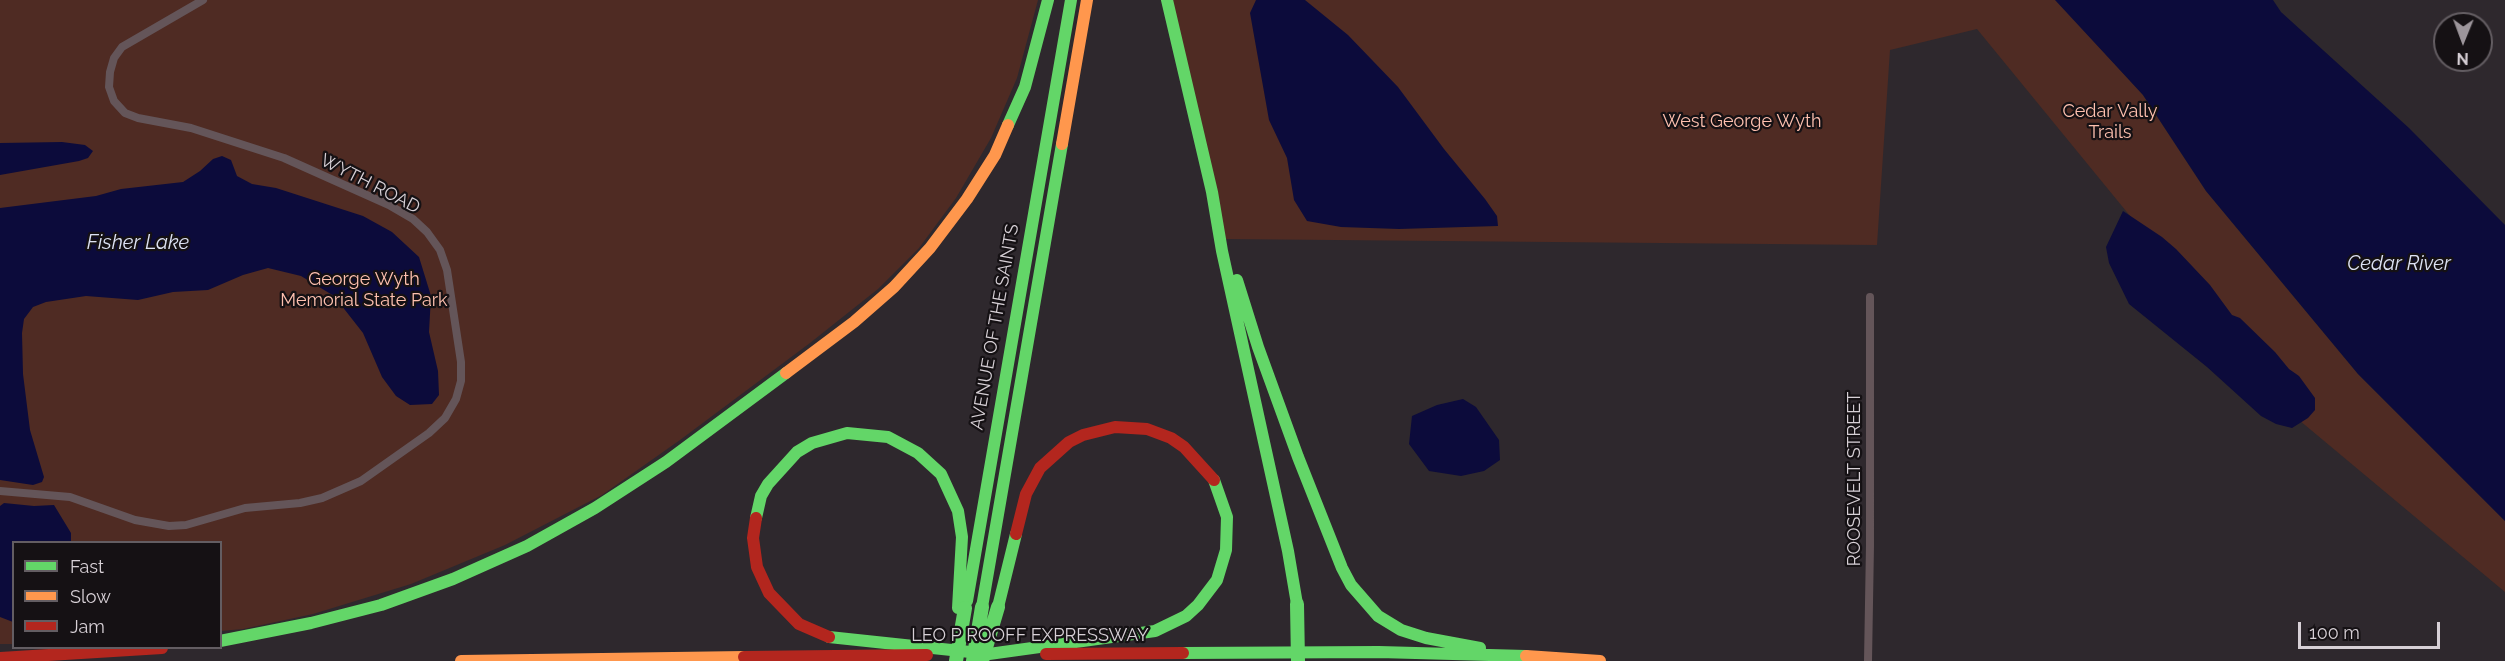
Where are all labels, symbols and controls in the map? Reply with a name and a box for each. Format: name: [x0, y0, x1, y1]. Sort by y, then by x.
north arrow: [2433, 12, 2493, 72]
text: N: [2456, 49, 2469, 68]
park label: Cedar Vally Trails: [2062, 101, 2158, 144]
park label: West George Wyth: [1663, 111, 1821, 133]
street label: WYTH ROAD: [316, 150, 424, 218]
street label: AVENUE OF THE SAINTS: [966, 222, 1024, 432]
water label: Fisher Lake: [87, 231, 189, 255]
water label: Cedar River: [2347, 252, 2451, 276]
park label: George Wyth Memorial State Park: [280, 269, 448, 312]
street label: ROOSEVELT STREET: [1844, 392, 1866, 566]
legend: [12, 541, 222, 649]
text: Fast: [70, 556, 104, 577]
text: Slow: [70, 586, 111, 607]
scale bar: [2301, 610, 2444, 648]
text: Jam: [70, 616, 105, 637]
text: 100 m: [2309, 622, 2360, 643]
street label: LEO P ROOFF EXPRESSWAY: [911, 625, 1149, 647]

